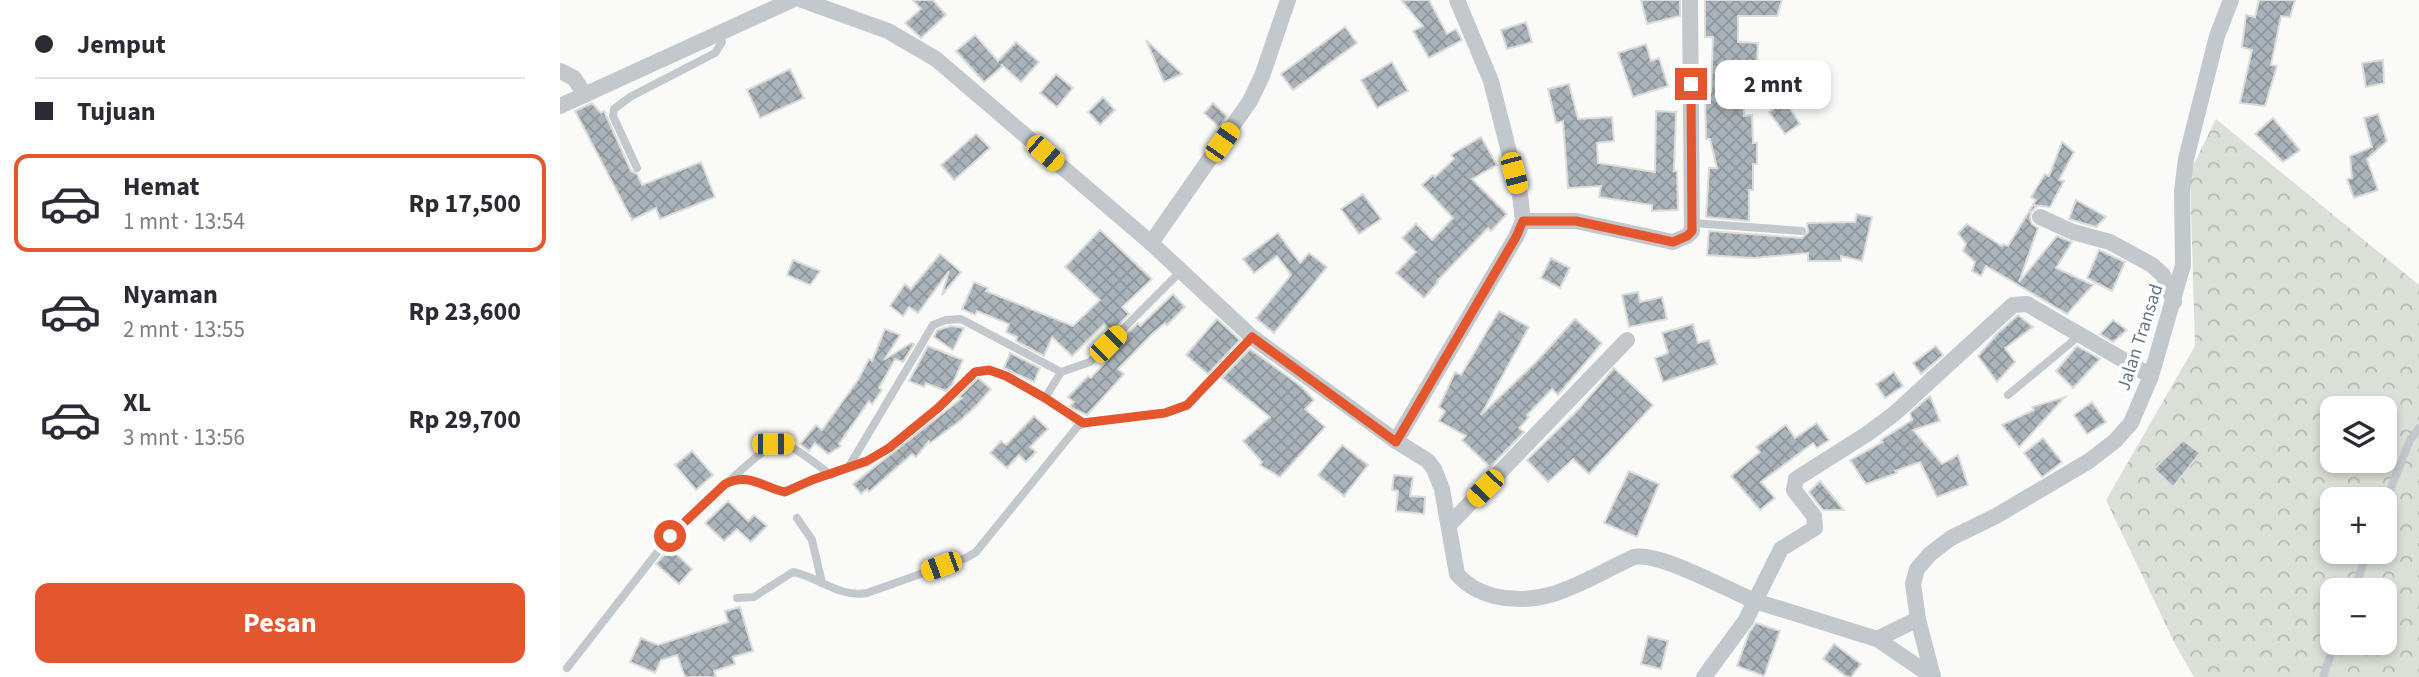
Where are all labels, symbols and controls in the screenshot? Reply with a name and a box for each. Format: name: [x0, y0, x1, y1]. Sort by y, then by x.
text: Jemput: [77, 26, 166, 63]
callout: 2 mnt: [1716, 60, 1831, 108]
route end: [1675, 68, 1707, 100]
text: 2 mnt: [1744, 68, 1802, 101]
text: Tujuan: [77, 93, 156, 130]
car: [1202, 119, 1243, 165]
car: [1023, 131, 1068, 175]
car: [1499, 150, 1530, 196]
text: Hemat: [123, 168, 199, 205]
icon: car: [39, 172, 102, 235]
text: Rp 17,500: [409, 185, 521, 222]
text: 1 mnt · 13:54: [123, 205, 245, 238]
text: Nyaman: [123, 276, 218, 313]
icon: car: [39, 280, 102, 343]
street label: Jalan Transad: [2110, 281, 2170, 394]
text: Rp 23,600: [409, 293, 521, 330]
text: 2 mnt · 13:55: [123, 313, 245, 346]
car: [1086, 322, 1131, 366]
text: XL: [123, 384, 151, 421]
icon: car: [39, 388, 102, 451]
map controls: [2320, 396, 2397, 655]
button: layers: [2320, 396, 2397, 473]
text: Rp 29,700: [409, 401, 521, 438]
text: 3 mnt · 13:56: [123, 421, 245, 454]
car: [753, 434, 795, 455]
car: [1463, 466, 1508, 510]
button: +: [2320, 487, 2397, 564]
route start: [654, 520, 686, 552]
car: [918, 549, 965, 583]
button: −: [2320, 578, 2397, 655]
button: Pesan: [35, 583, 525, 663]

